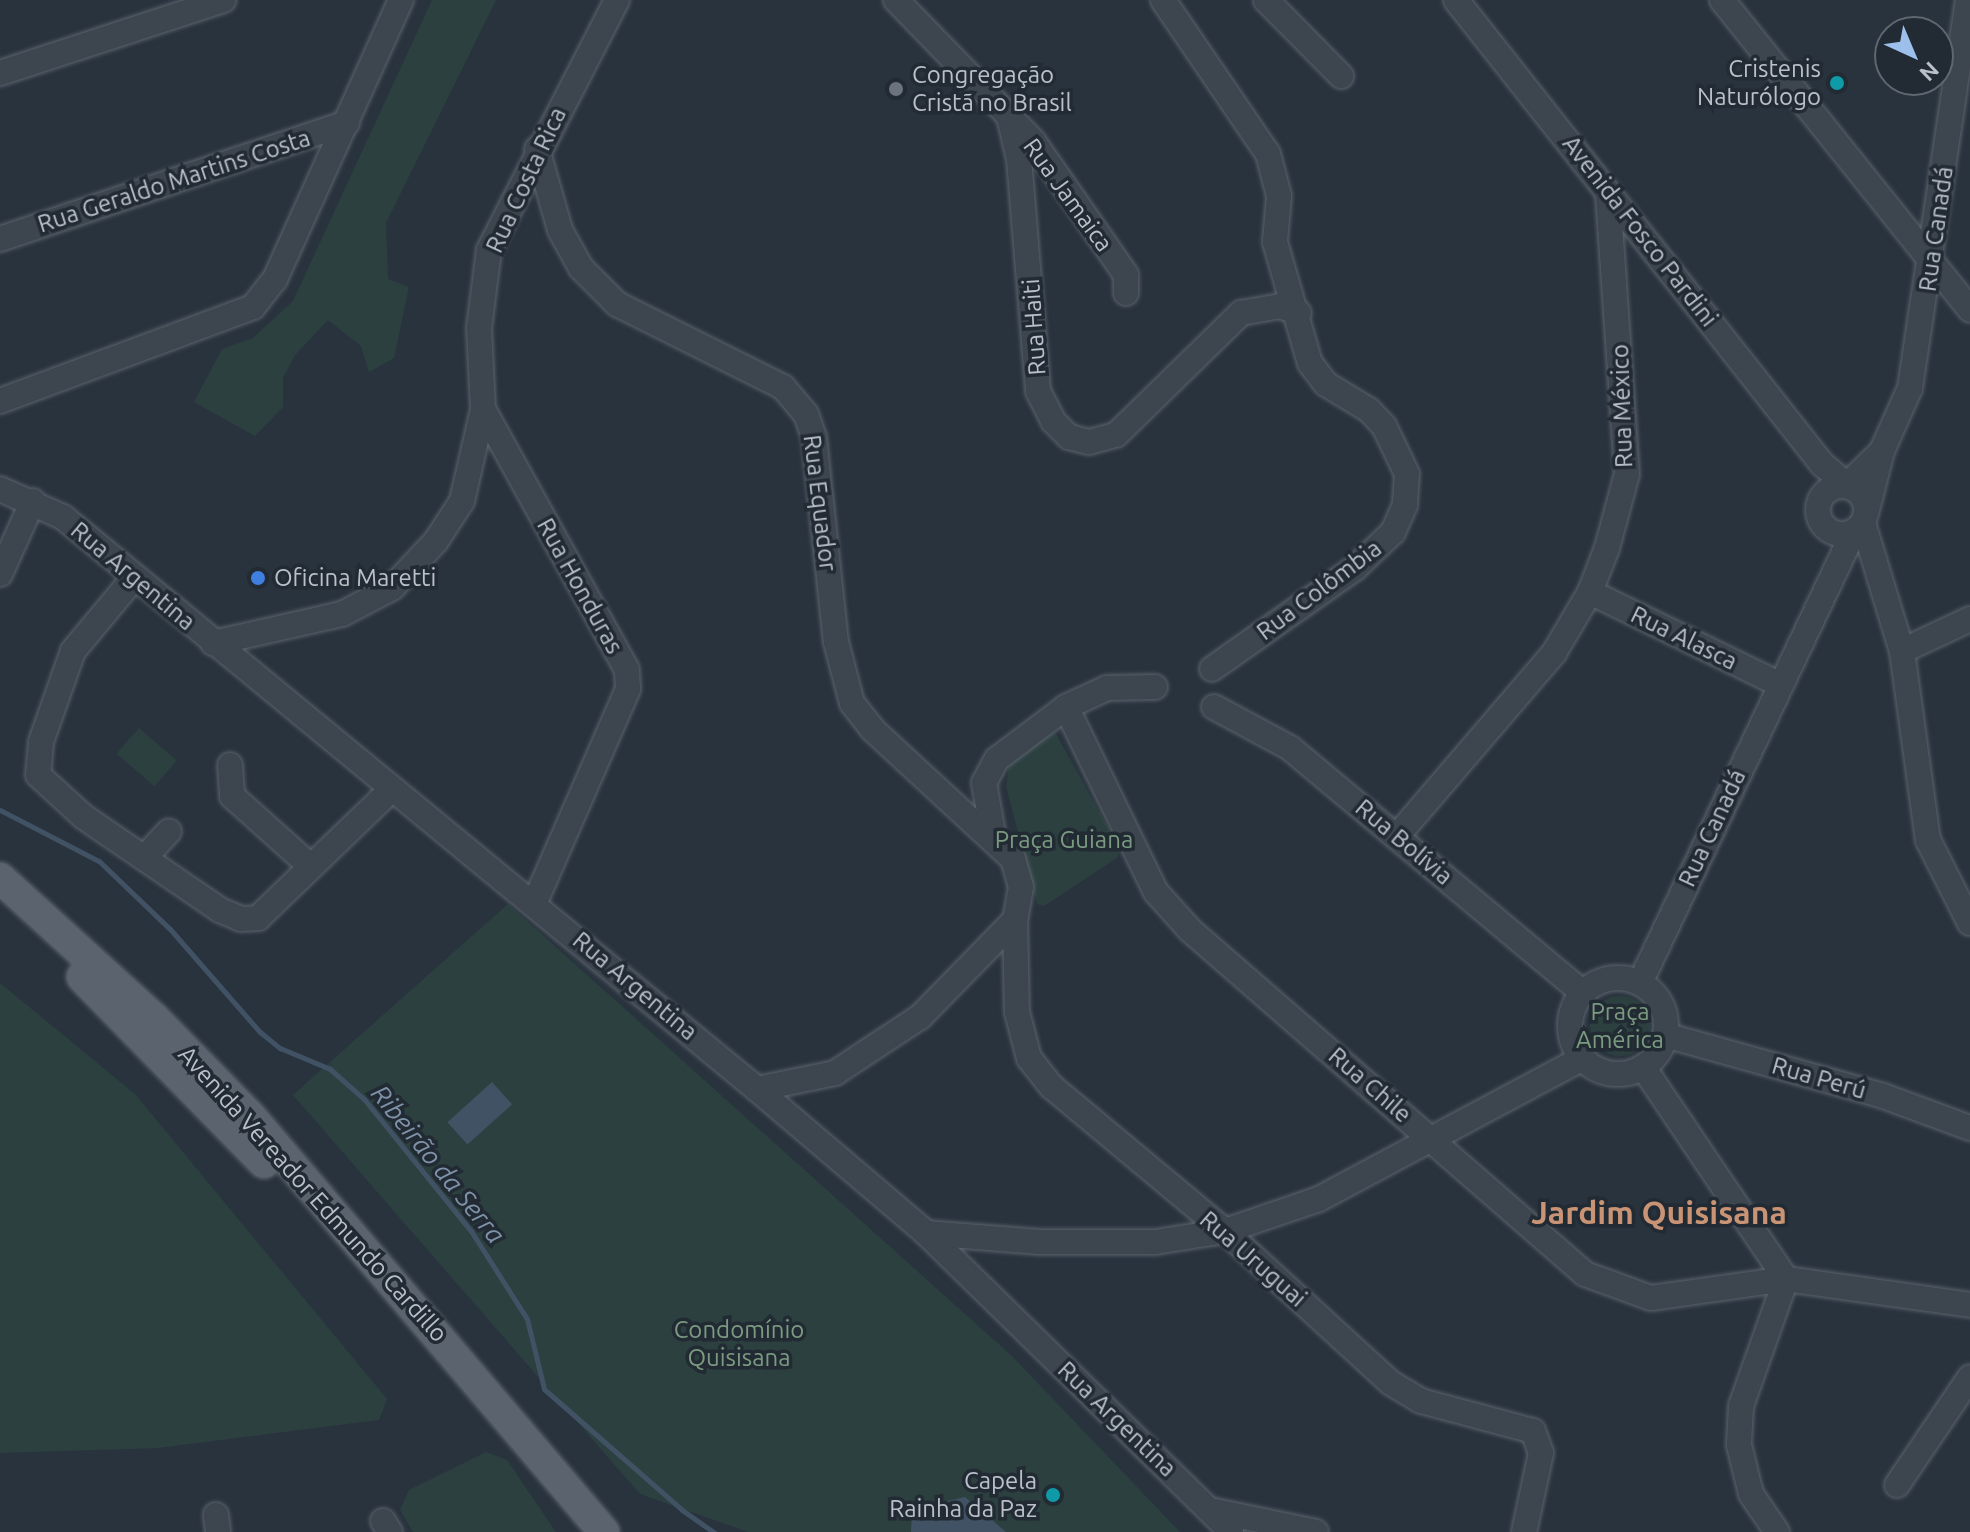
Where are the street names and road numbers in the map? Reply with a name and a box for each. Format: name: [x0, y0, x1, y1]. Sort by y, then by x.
street label: Rua Costa Rica: [480, 103, 572, 257]
street label: Rua Geraldo Martins Costa: [34, 123, 314, 239]
street label: Avenida Fosco Pardini: [1557, 130, 1723, 332]
street label: Rua Jamaica: [1017, 133, 1119, 257]
street label: Rua Canadá: [1913, 165, 1959, 293]
street label: Rua Haiti: [1016, 278, 1052, 376]
street label: Rua México: [1605, 344, 1639, 468]
street label: Rua Equador: [797, 433, 843, 573]
street label: Rua Honduras: [531, 513, 629, 659]
street label: Rua Argentina: [65, 516, 201, 636]
street label: Rua Colômbia: [1251, 534, 1387, 646]
street label: Rua Alasca: [1626, 600, 1742, 676]
street label: Rua Canadá: [1672, 765, 1752, 891]
street label: Rua Bolívia: [1350, 793, 1458, 891]
street label: Rua Argentina: [567, 926, 703, 1046]
street label: Avenida Vereador Edmundo Cardillo: [172, 1040, 454, 1348]
street label: Rua Chile: [1323, 1041, 1417, 1129]
street label: Rua Perú: [1769, 1051, 1869, 1105]
street label: Rua Uruguai: [1194, 1205, 1312, 1313]
street label: Rua Argentina: [1052, 1355, 1182, 1483]

